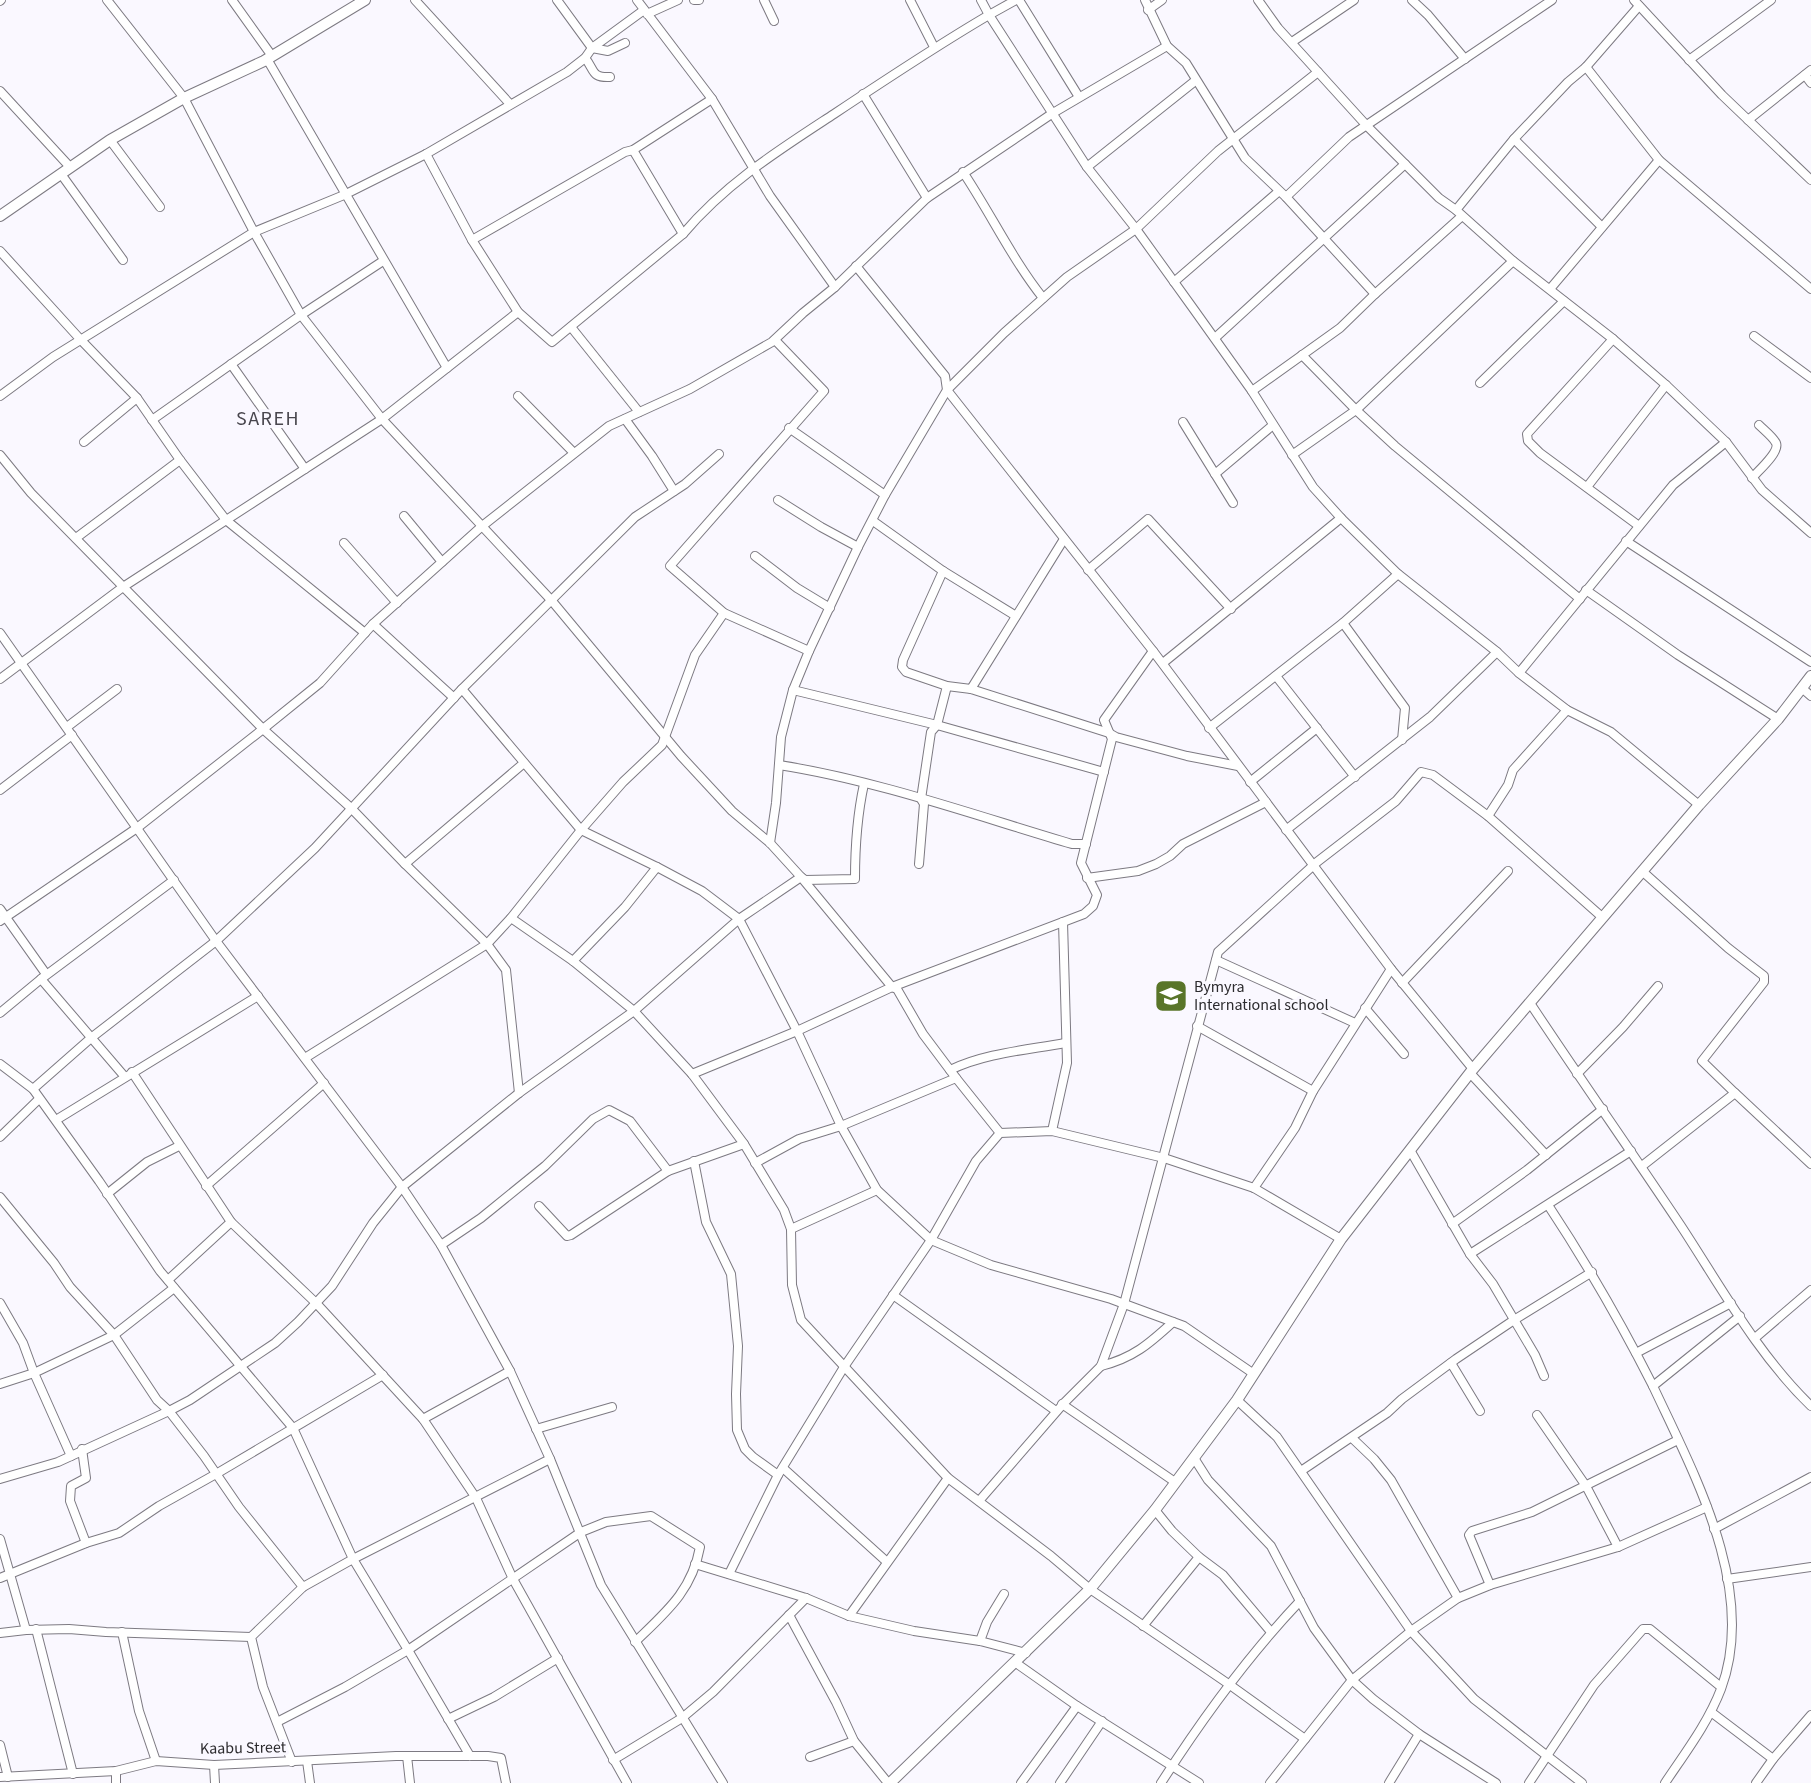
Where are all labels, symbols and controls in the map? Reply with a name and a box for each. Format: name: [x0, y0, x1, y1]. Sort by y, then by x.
district label: SAREH: [236, 405, 300, 433]
place label: Bymyra International school: [1194, 976, 1328, 1016]
school or university icon: Bymyra International school: [1153, 978, 1189, 1014]
street label: Kaabu Street: [200, 1736, 287, 1760]

